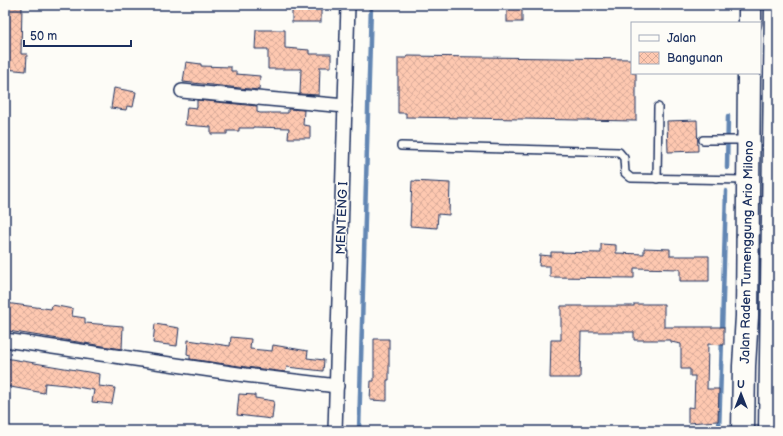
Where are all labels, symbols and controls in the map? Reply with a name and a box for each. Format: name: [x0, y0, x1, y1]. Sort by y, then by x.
scale bar: [24, 22, 131, 48]
legend: [631, 22, 761, 74]
text: 50 m: [30, 29, 57, 44]
text: Jalan: [667, 31, 696, 46]
text: Bangunan: [667, 51, 723, 66]
street label: Jalan Raden Tumenggung Ario Milono: [737, 140, 757, 364]
street label: MENTENG I: [333, 181, 351, 255]
north arrow: [721, 374, 761, 414]
text: U: [737, 378, 745, 391]

